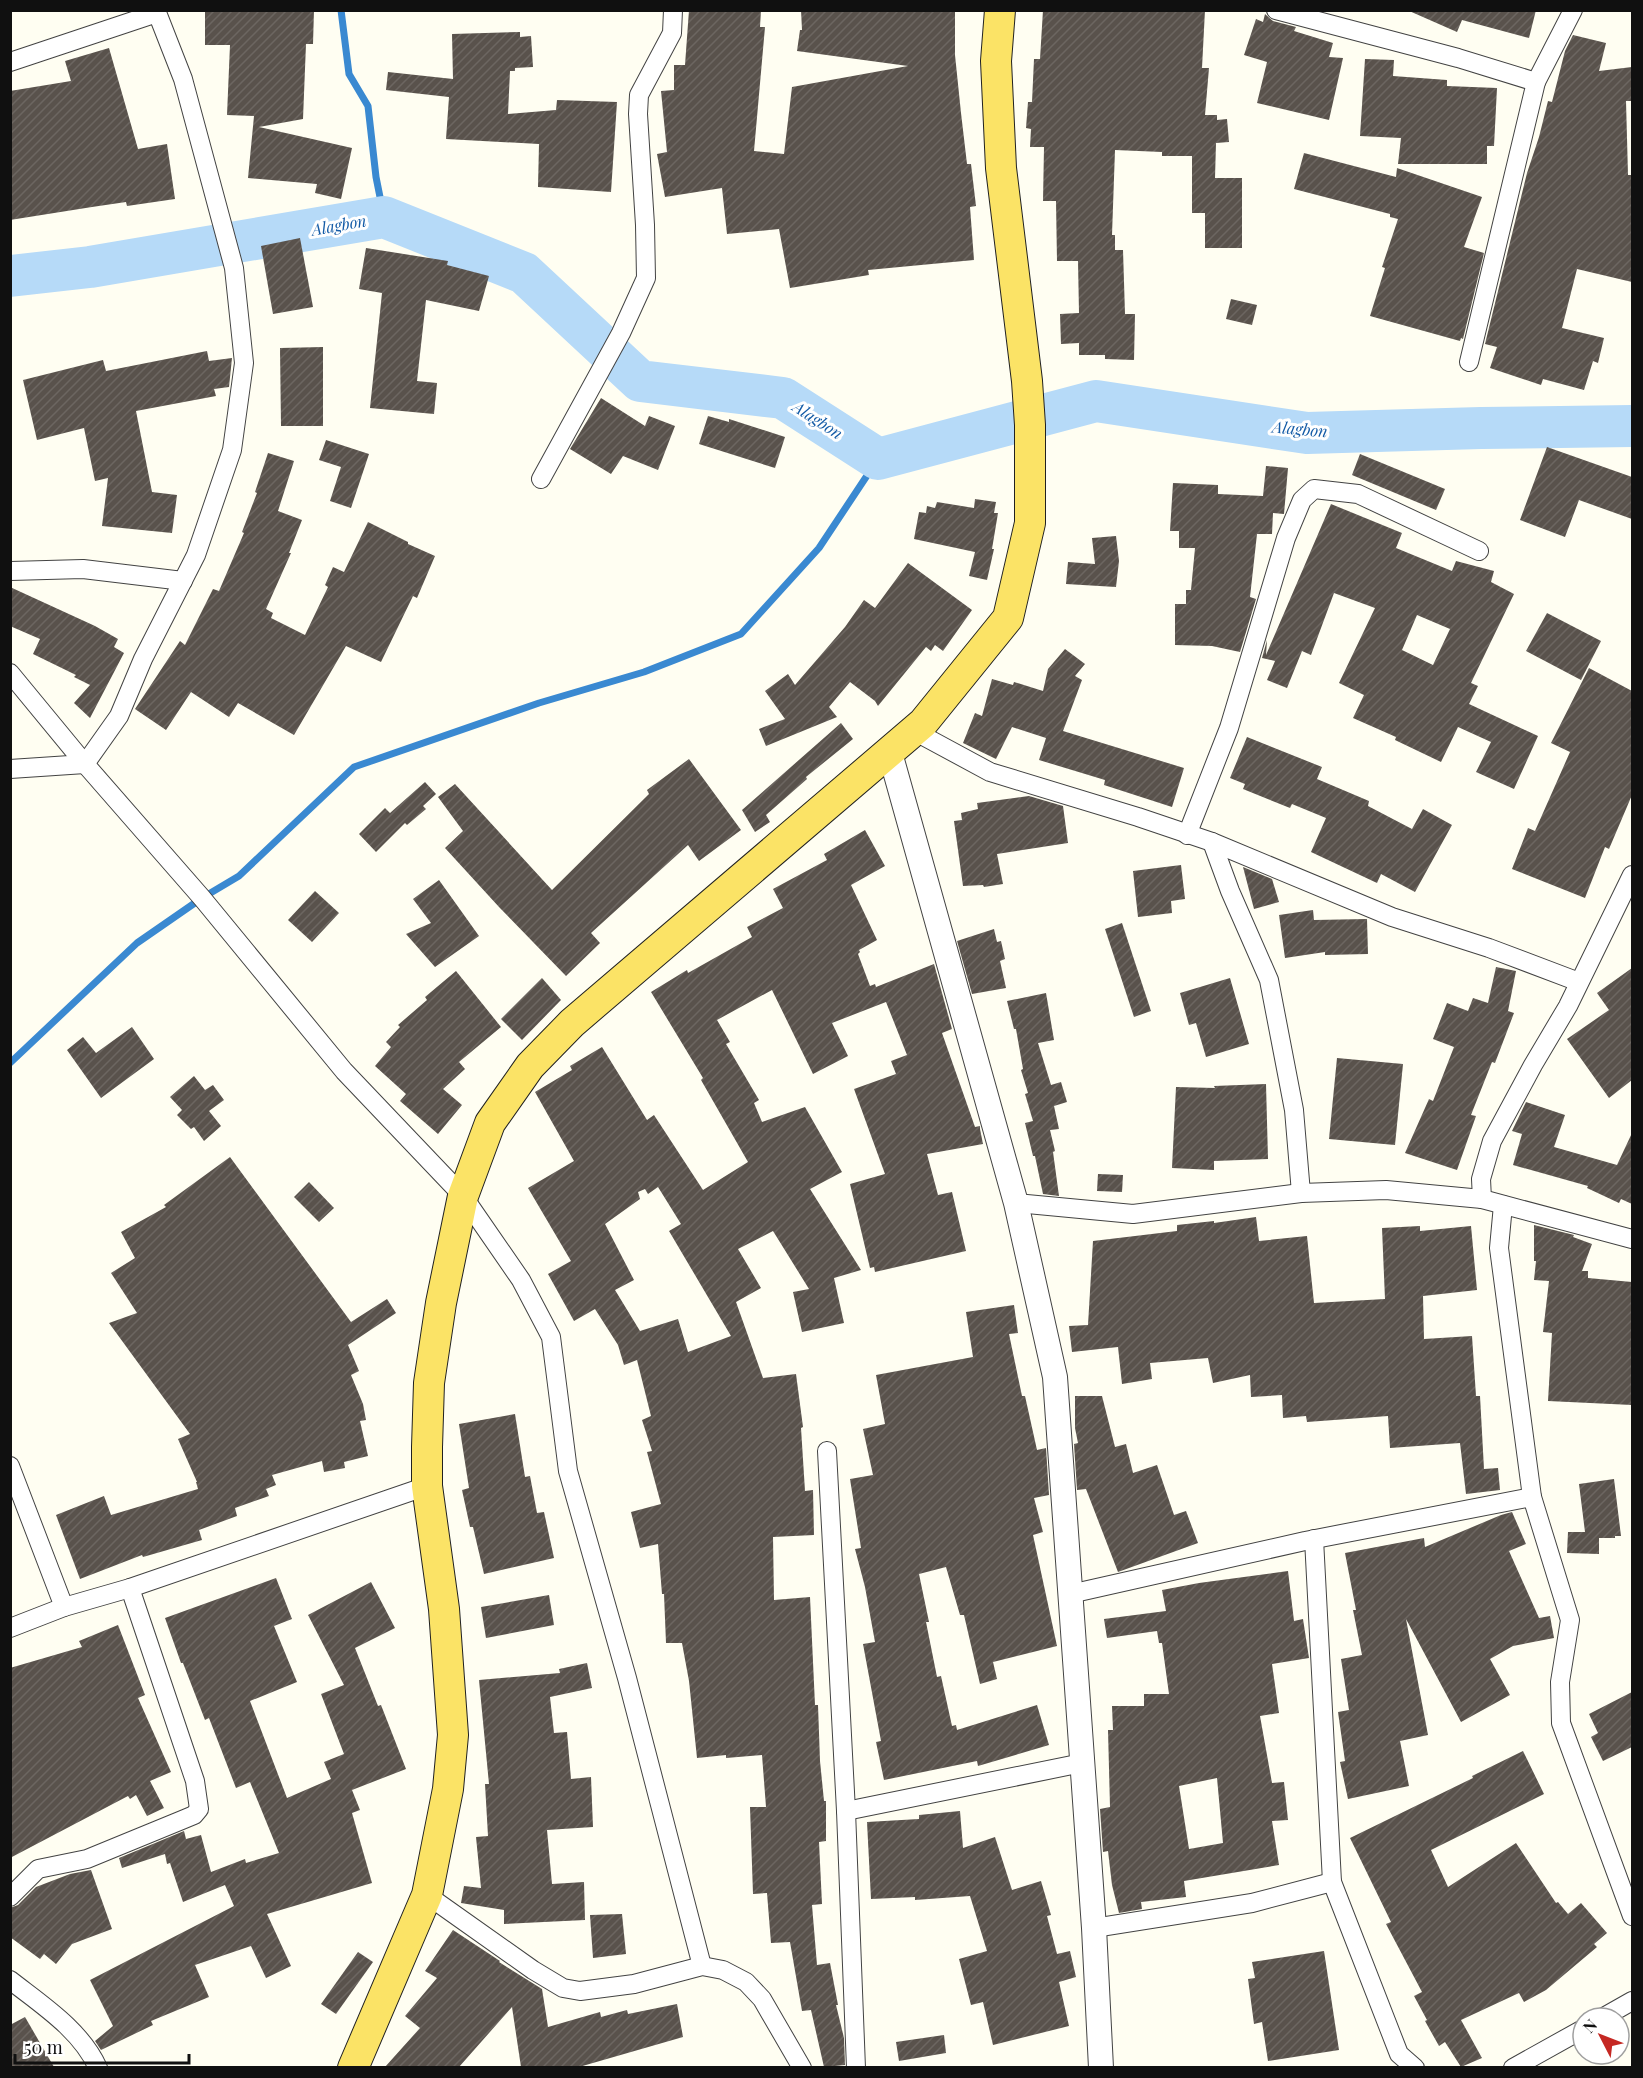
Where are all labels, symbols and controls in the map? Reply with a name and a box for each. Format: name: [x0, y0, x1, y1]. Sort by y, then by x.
water label: Alagbon: [308, 209, 368, 240]
water label: Alagbon: [788, 395, 847, 443]
water label: Alagbon: [1270, 415, 1328, 441]
north arrow: [1571, 2006, 1631, 2066]
text: N: [1578, 2014, 1601, 2037]
scale bar: [15, 2027, 189, 2065]
text: 50 m: [24, 2035, 63, 2059]

